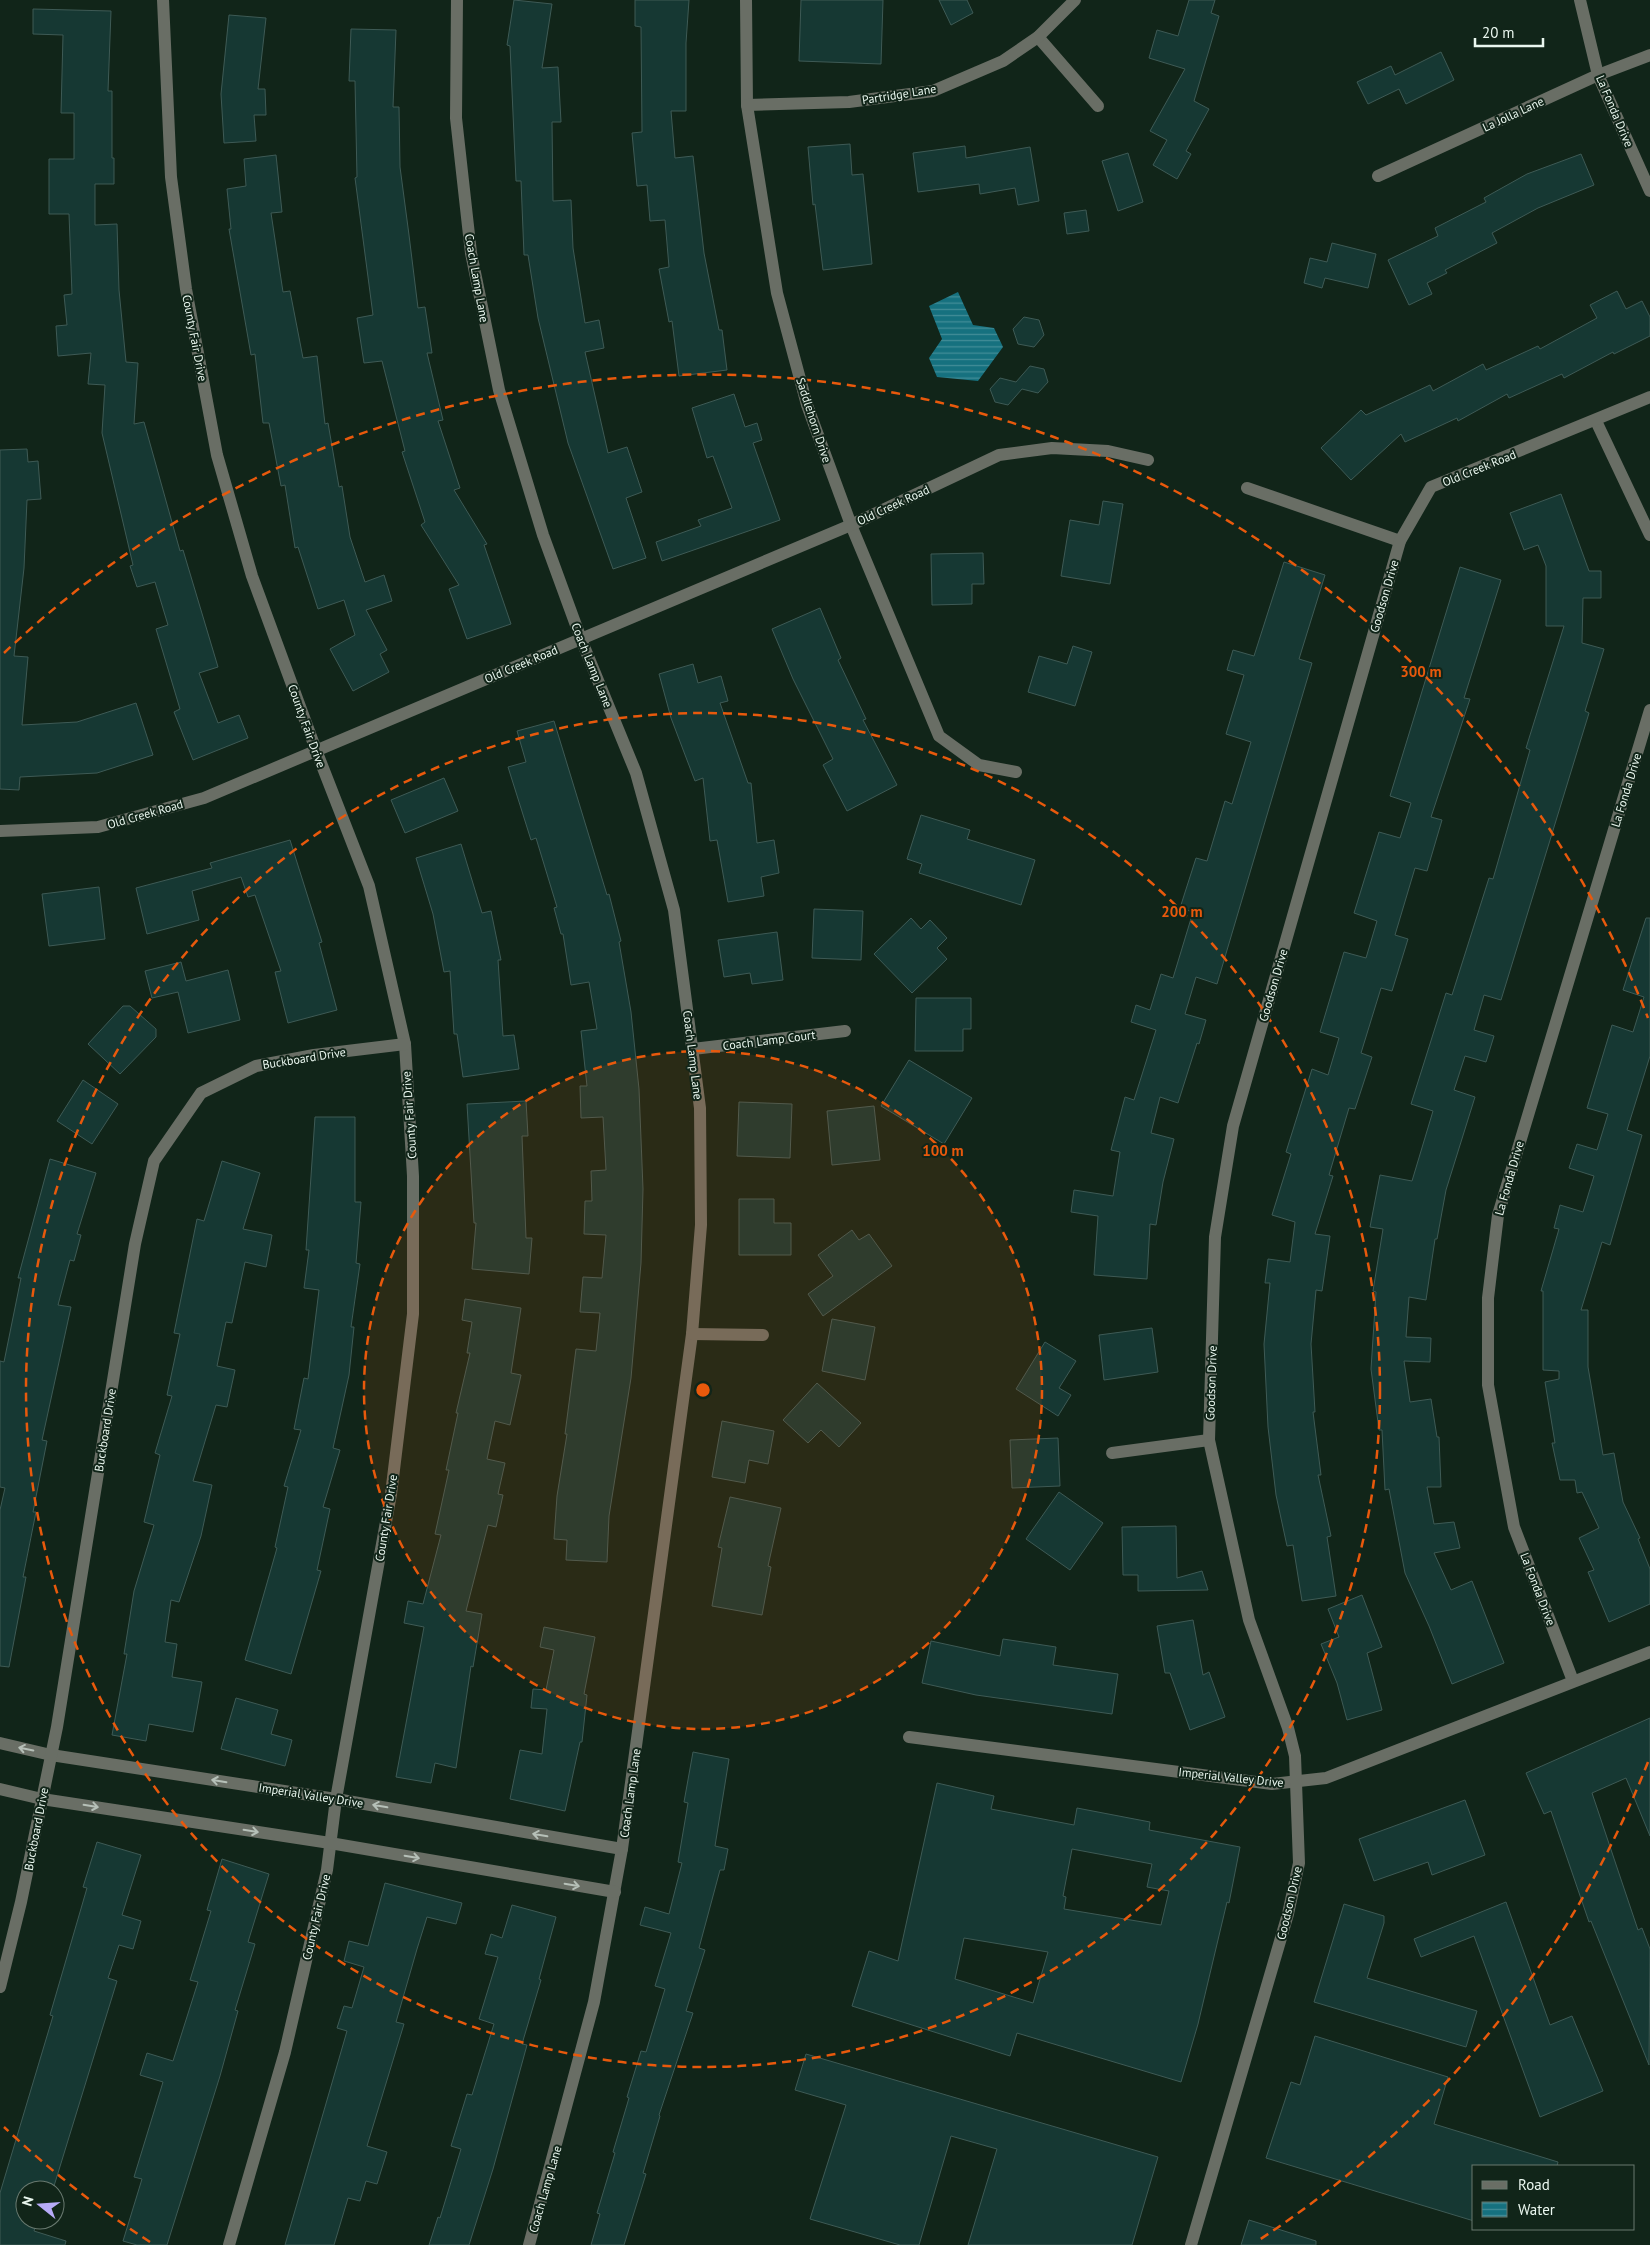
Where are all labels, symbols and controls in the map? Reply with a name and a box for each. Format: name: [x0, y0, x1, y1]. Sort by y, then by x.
scale bar: [1475, 15, 1542, 47]
text: 20 m: [1482, 23, 1515, 42]
street label: La Fonda Drive: [1593, 73, 1637, 149]
street label: Partridge Lane: [861, 81, 937, 107]
street label: La Jolla Lane: [1480, 93, 1546, 135]
street label: Coach Lamp Lane: [462, 232, 492, 324]
street label: County Fair Drive: [179, 293, 211, 383]
street label: Saddlehorn Drive: [793, 376, 835, 464]
street label: Old Creek Road: [1440, 446, 1518, 490]
street label: Old Creek Road: [854, 482, 932, 528]
street label: Goodson Drive: [1366, 558, 1402, 634]
street label: Coach Lamp Lane: [568, 620, 616, 710]
street label: Old Creek Road: [482, 642, 560, 686]
text: 300 m: [1400, 662, 1442, 681]
street label: County Fair Drive: [285, 682, 329, 770]
street label: La Fonda Drive: [1608, 751, 1644, 829]
street label: Old Creek Road: [105, 796, 185, 832]
text: 200 m: [1161, 902, 1203, 921]
street label: Goodson Drive: [1255, 947, 1291, 1023]
street label: Coach Lamp Lane: [680, 1009, 706, 1101]
street label: Coach Lamp Court: [722, 1027, 816, 1053]
street label: Buckboard Drive: [261, 1044, 347, 1072]
street label: County Fair Drive: [398, 1071, 420, 1159]
street label: La Fonda Drive: [1491, 1139, 1527, 1217]
text: 100 m: [922, 1141, 964, 1160]
street label: Goodson Drive: [1202, 1345, 1220, 1421]
centre of rings: [694, 1381, 712, 1399]
street label: Buckboard Drive: [91, 1387, 119, 1473]
street label: County Fair Drive: [372, 1473, 400, 1563]
street label: La Fonda Drive: [1517, 1550, 1559, 1628]
one-way arrow: [18, 1744, 34, 1753]
street label: Coach Lamp Lane: [616, 1747, 644, 1839]
street label: Imperial Valley Drive: [1178, 1764, 1284, 1790]
one-way arrow: [212, 1775, 228, 1785]
street label: Imperial Valley Drive: [258, 1779, 364, 1811]
street label: Buckboard Drive: [21, 1786, 51, 1872]
one-way arrow: [82, 1801, 98, 1811]
one-way arrow: [372, 1801, 388, 1811]
one-way arrow: [243, 1826, 259, 1836]
one-way arrow: [532, 1829, 548, 1839]
one-way arrow: [403, 1852, 419, 1862]
street label: Goodson Drive: [1273, 1865, 1305, 1941]
street label: County Fair Drive: [299, 1872, 333, 1962]
one-way arrow: [563, 1880, 579, 1890]
street label: Coach Lamp Lane: [525, 2144, 565, 2234]
legend: [1472, 2165, 1635, 2230]
text: Road: [1518, 2175, 1550, 2194]
north arrow: [15, 2180, 65, 2230]
text: N: [18, 2194, 38, 2208]
text: Water: [1518, 2200, 1555, 2219]

